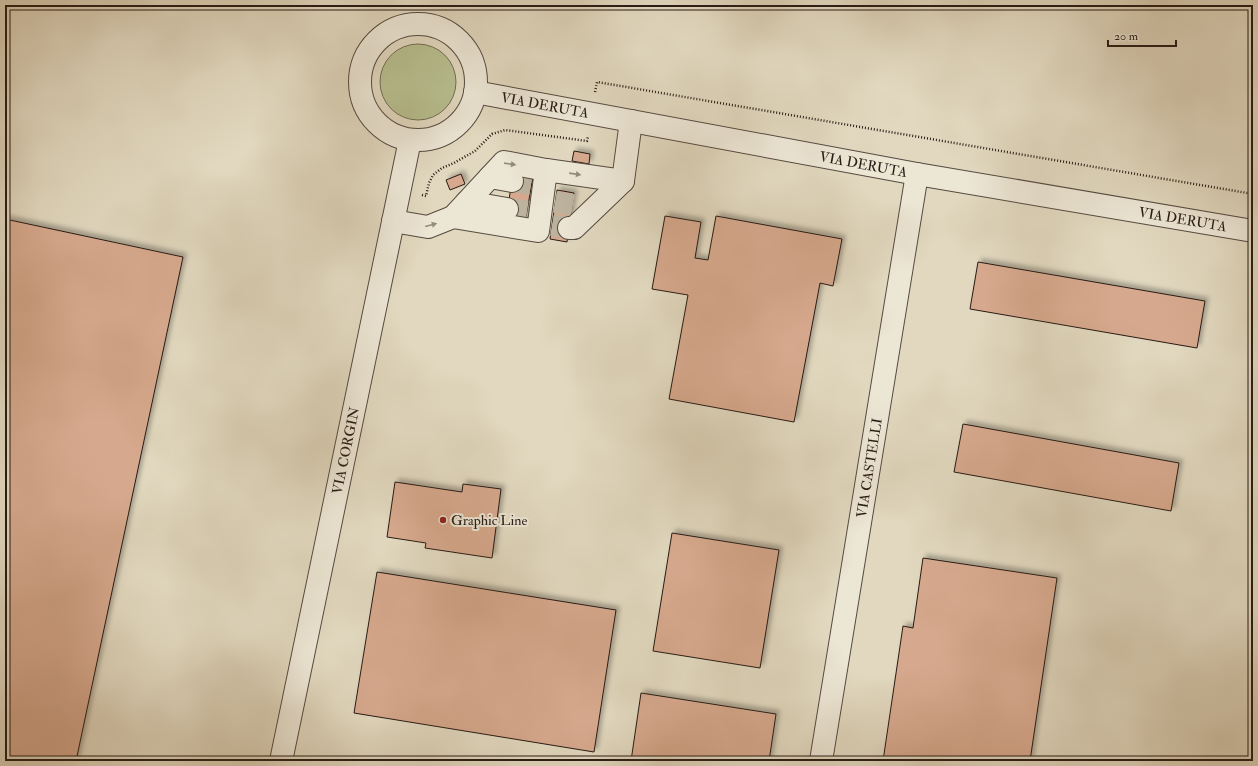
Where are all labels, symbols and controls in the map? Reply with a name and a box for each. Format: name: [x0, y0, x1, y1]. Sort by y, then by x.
scale bar: [1108, 22, 1176, 48]
text: 20 m: [1114, 29, 1139, 44]
street label: VIA DERUTA: [499, 89, 590, 122]
street label: VIA DERUTA: [818, 148, 909, 181]
one-way arrow: [504, 161, 516, 167]
one-way arrow: [569, 171, 581, 177]
street label: VIA DERUTA: [1137, 204, 1228, 235]
one-way arrow: [426, 222, 438, 228]
street label: VIA CORGIN: [329, 405, 363, 496]
street label: VIA CASTELLI: [853, 417, 886, 519]
place label: Graphic Line: [451, 512, 527, 530]
marker: Graphic Line: [438, 515, 448, 525]

